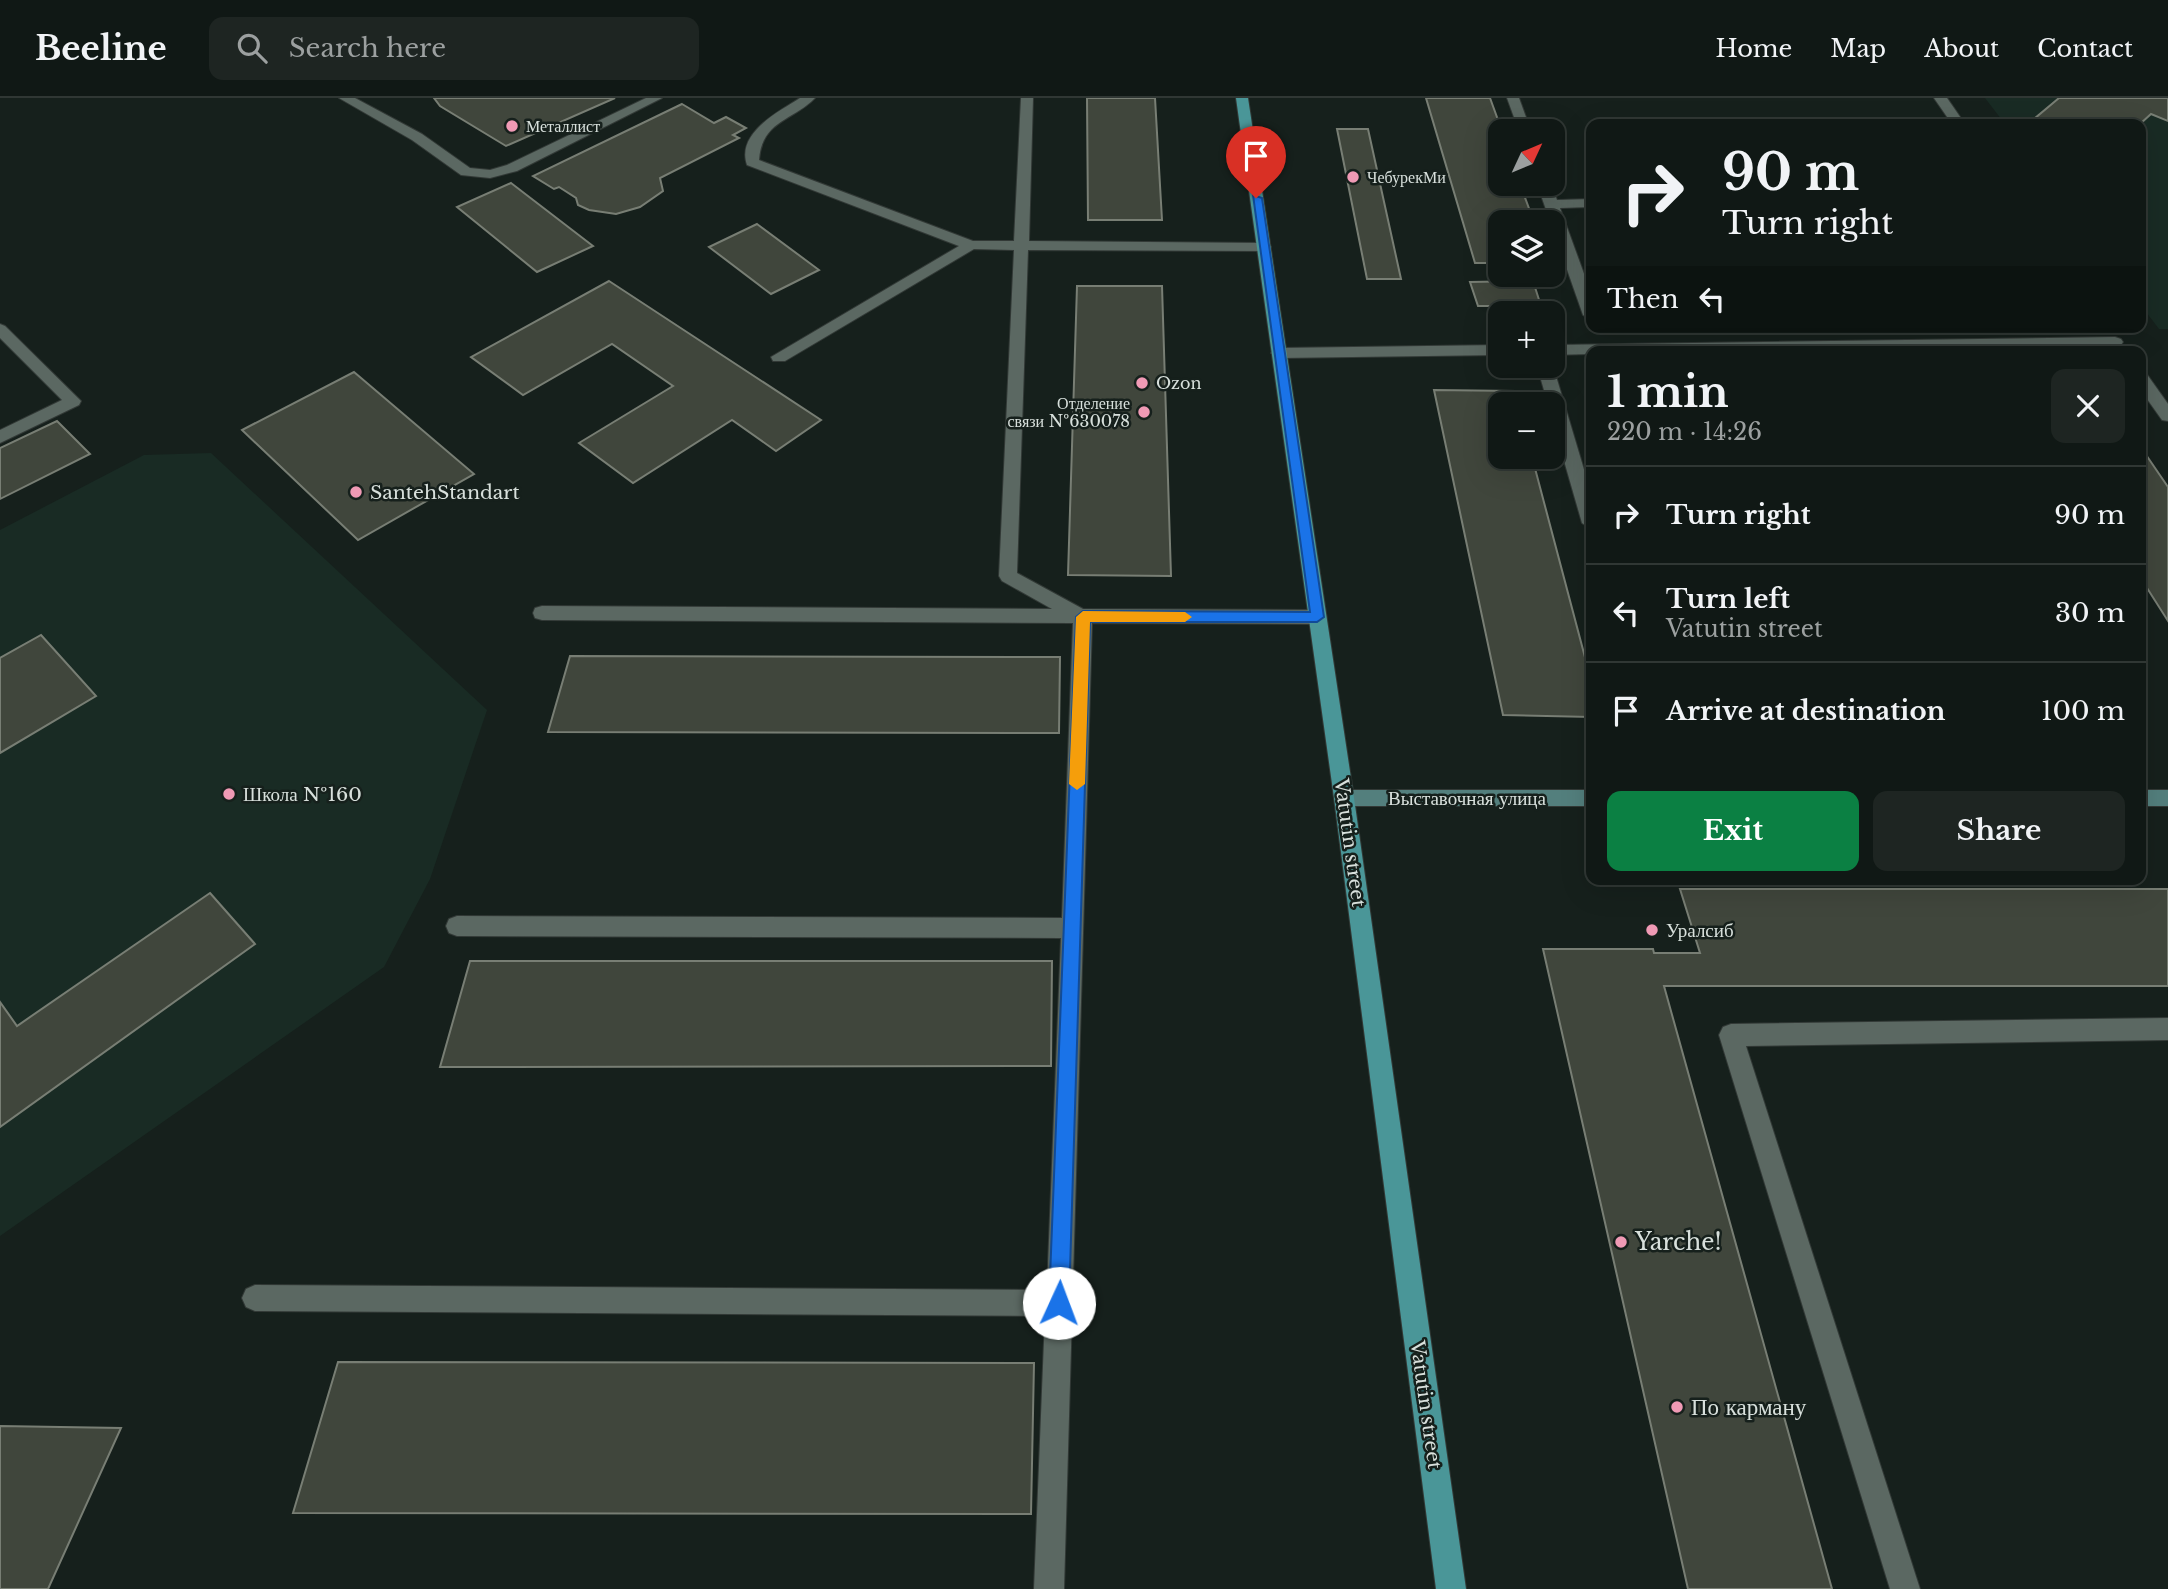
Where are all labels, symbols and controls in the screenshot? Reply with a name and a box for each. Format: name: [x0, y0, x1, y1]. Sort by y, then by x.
search box: [209, 17, 699, 80]
text: Beeline: [35, 28, 167, 69]
icon: search: [233, 29, 271, 67]
text: Search here: [289, 32, 446, 64]
text: Home: [1716, 34, 1792, 63]
text: Map: [1830, 34, 1886, 63]
text: About: [1924, 34, 1999, 63]
text: Contact: [2037, 34, 2133, 63]
place label: Металлист: [526, 116, 600, 136]
marker: Металлист: [504, 118, 520, 134]
north arrow: [1488, 119, 1564, 196]
map controls: [1488, 119, 1565, 469]
pin: [1226, 126, 1286, 198]
icon: arrive: [1237, 137, 1275, 175]
text: 90 m: [1722, 142, 1859, 203]
icon: right: [1607, 147, 1698, 238]
place label: ЧебурекМи: [1367, 167, 1446, 187]
marker: ЧебурекМи: [1345, 169, 1361, 185]
text: Turn right: [1722, 203, 1893, 243]
button: layers: [1488, 210, 1565, 287]
icon: left: [1693, 280, 1731, 318]
text: Then: [1607, 283, 1679, 315]
button: +: [1488, 301, 1565, 378]
text: 1 min: [1607, 366, 1729, 418]
button: close: [2051, 369, 2125, 443]
place label: Ozon: [1156, 373, 1201, 393]
marker: Ozon: [1134, 375, 1150, 391]
button: −: [1488, 392, 1565, 469]
place label: Отделение связи №630078: [1007, 393, 1130, 431]
marker: Отделение связи №630078: [1136, 404, 1152, 420]
text: 220 m · 14:26: [1607, 418, 1762, 446]
place label: SantehStandart: [370, 481, 520, 504]
marker: SantehStandart: [348, 484, 364, 500]
icon: right: [1607, 496, 1645, 534]
text: Turn right: [1666, 499, 1811, 531]
text: 90 m: [2054, 499, 2125, 531]
text: Turn left: [1666, 583, 1790, 615]
icon: left: [1607, 594, 1645, 632]
text: 30 m: [2055, 597, 2125, 629]
text: Vatutin street: [1666, 615, 1823, 643]
icon: arrive: [1607, 692, 1645, 730]
text: Arrive at destination: [1666, 695, 1946, 727]
text: 100 m: [2041, 695, 2125, 727]
street label: Vatutin street: [1329, 776, 1371, 909]
place label: Школа №160: [243, 783, 362, 806]
marker: Школа №160: [221, 786, 237, 802]
street label: Выставочная улица: [1388, 787, 1547, 810]
button: Exit: [1607, 791, 1859, 871]
button: Share: [1873, 791, 2125, 871]
place label: Уралсиб: [1666, 919, 1734, 942]
marker: Уралсиб: [1644, 922, 1660, 938]
place label: Yarche!: [1634, 1228, 1722, 1256]
marker: Yarche!: [1613, 1234, 1629, 1250]
position arrow: [1022, 1266, 1096, 1340]
street label: Vatutin street: [1405, 1338, 1447, 1471]
place label: По карману: [1691, 1393, 1807, 1421]
marker: По карману: [1669, 1399, 1685, 1415]

